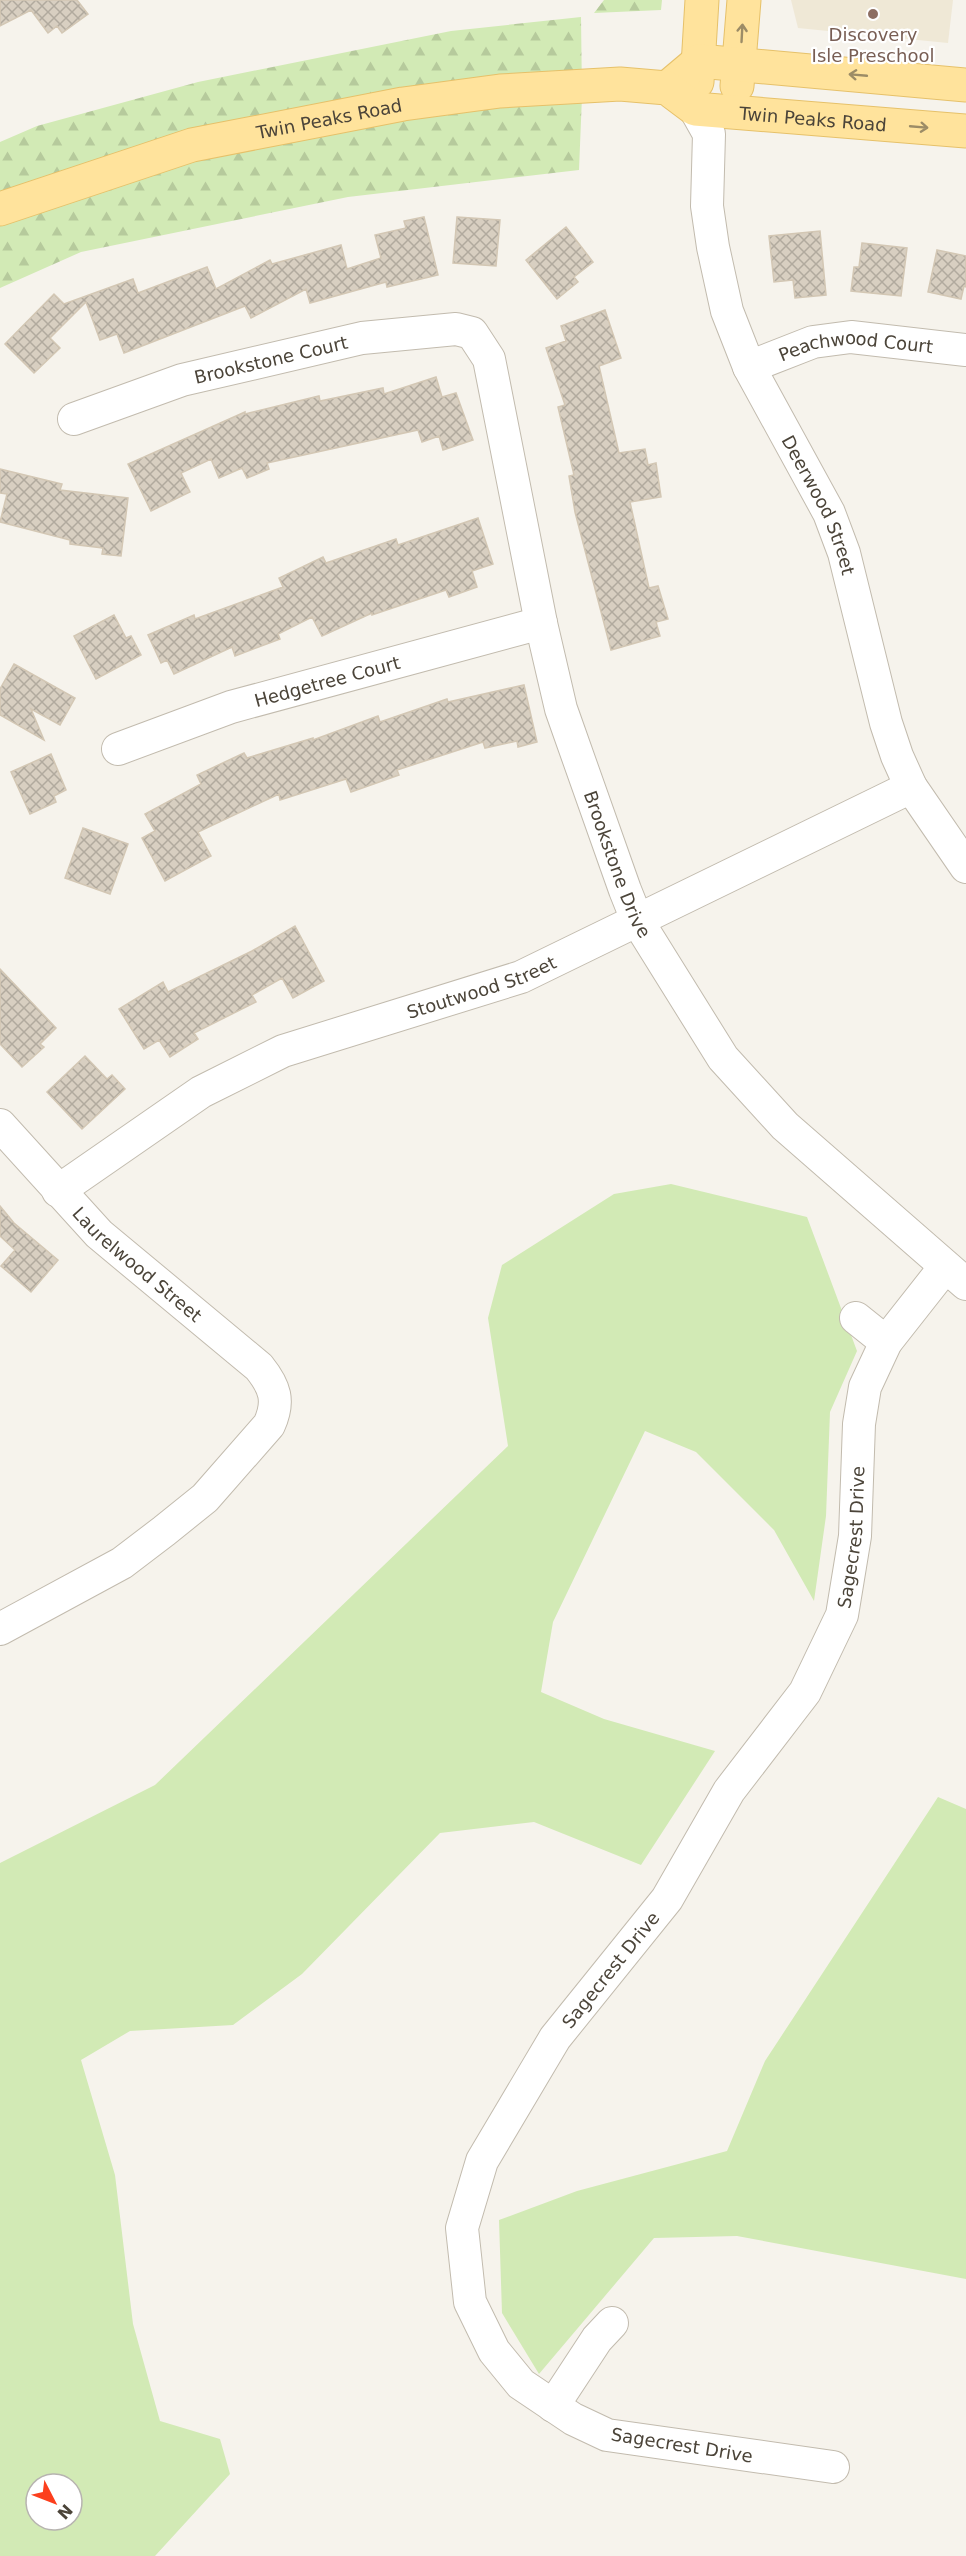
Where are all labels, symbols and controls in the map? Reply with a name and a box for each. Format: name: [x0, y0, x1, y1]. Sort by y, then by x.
marker: Discovery Isle Preschool: [866, 7, 880, 21]
one-way arrow: [736, 23, 747, 43]
place label: Discovery Isle Preschool: [812, 24, 934, 66]
one-way arrow: [848, 70, 868, 81]
street label: Twin Peaks Road: [253, 94, 404, 143]
street label: Twin Peaks Road: [737, 102, 888, 135]
one-way arrow: [909, 122, 928, 133]
street label: Peachwood Court: [775, 326, 934, 365]
street label: Brookstone Court: [192, 331, 350, 387]
street label: Deerwood Street: [778, 431, 859, 577]
street label: Hedgetree Court: [252, 651, 402, 711]
street label: Brookstone Drive: [580, 788, 656, 941]
street label: Stoutwood Street: [404, 951, 559, 1022]
street label: Laurelwood Street: [69, 1202, 206, 1326]
street label: Sagecrest Drive: [833, 1466, 868, 1610]
street label: Sagecrest Drive: [557, 1907, 663, 2032]
street label: Sagecrest Drive: [610, 2423, 754, 2467]
north arrow: [24, 2472, 84, 2532]
text: N: [53, 2500, 76, 2523]

